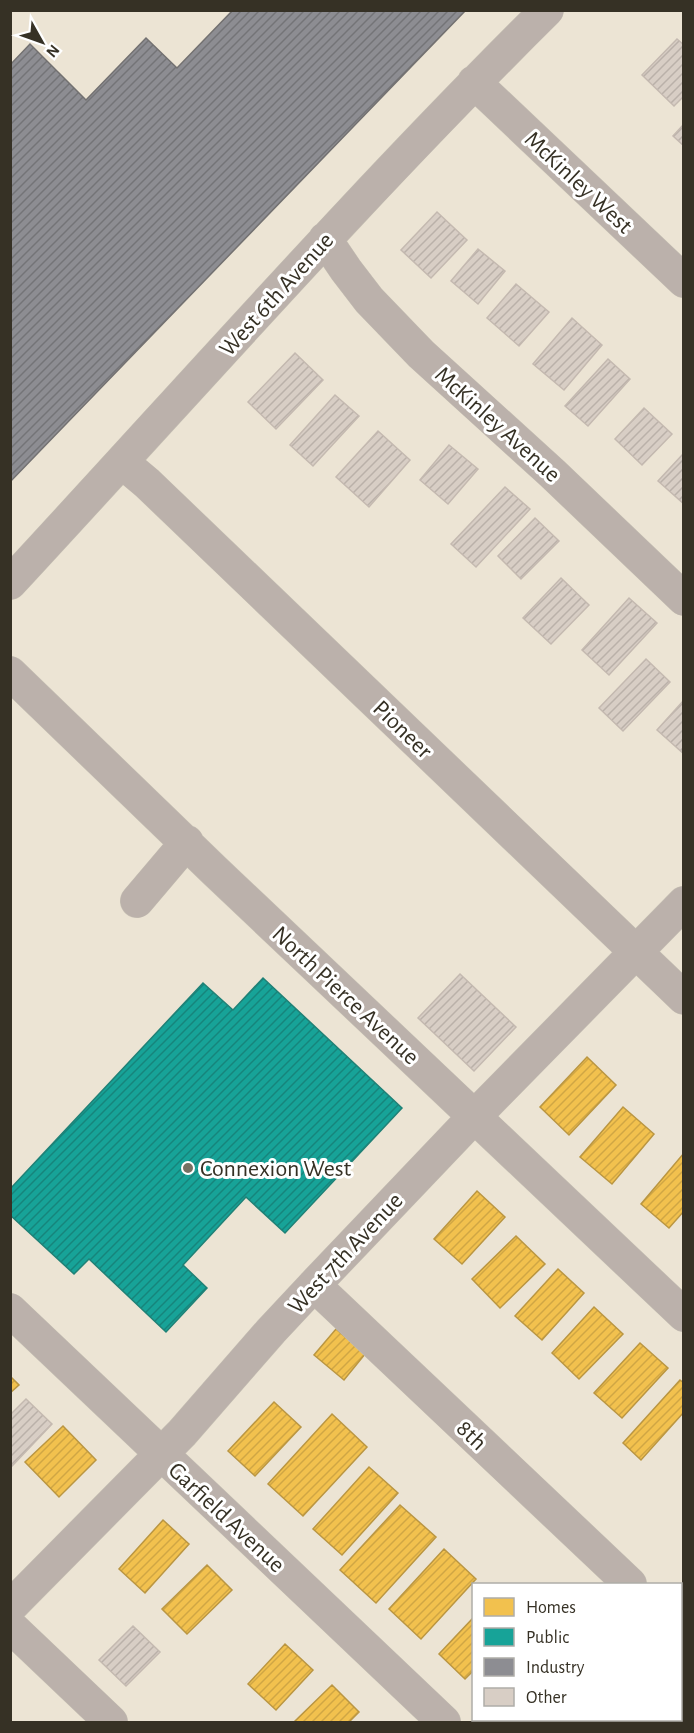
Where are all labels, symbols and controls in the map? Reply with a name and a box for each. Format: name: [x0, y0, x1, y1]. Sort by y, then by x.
north arrow: [12, 12, 72, 72]
text: N: [43, 42, 62, 60]
street label: McKinley West: [520, 127, 637, 239]
street label: West 6th Avenue: [215, 228, 338, 361]
street label: McKinley Avenue: [430, 362, 565, 487]
street label: Pioneer: [368, 696, 437, 764]
street label: North Pierce Avenue: [267, 922, 423, 1070]
place label: Connexion West: [200, 1157, 352, 1181]
marker: Connexion West: [181, 1161, 195, 1175]
street label: West 7th Avenue: [284, 1188, 408, 1319]
street label: 8th: [452, 1416, 491, 1455]
street label: Garfield Avenue: [163, 1458, 289, 1577]
legend: [472, 1583, 682, 1721]
text: Homes: [526, 1599, 576, 1617]
text: Public: [526, 1629, 569, 1647]
text: Industry: [526, 1659, 585, 1677]
text: Other: [526, 1689, 567, 1707]

